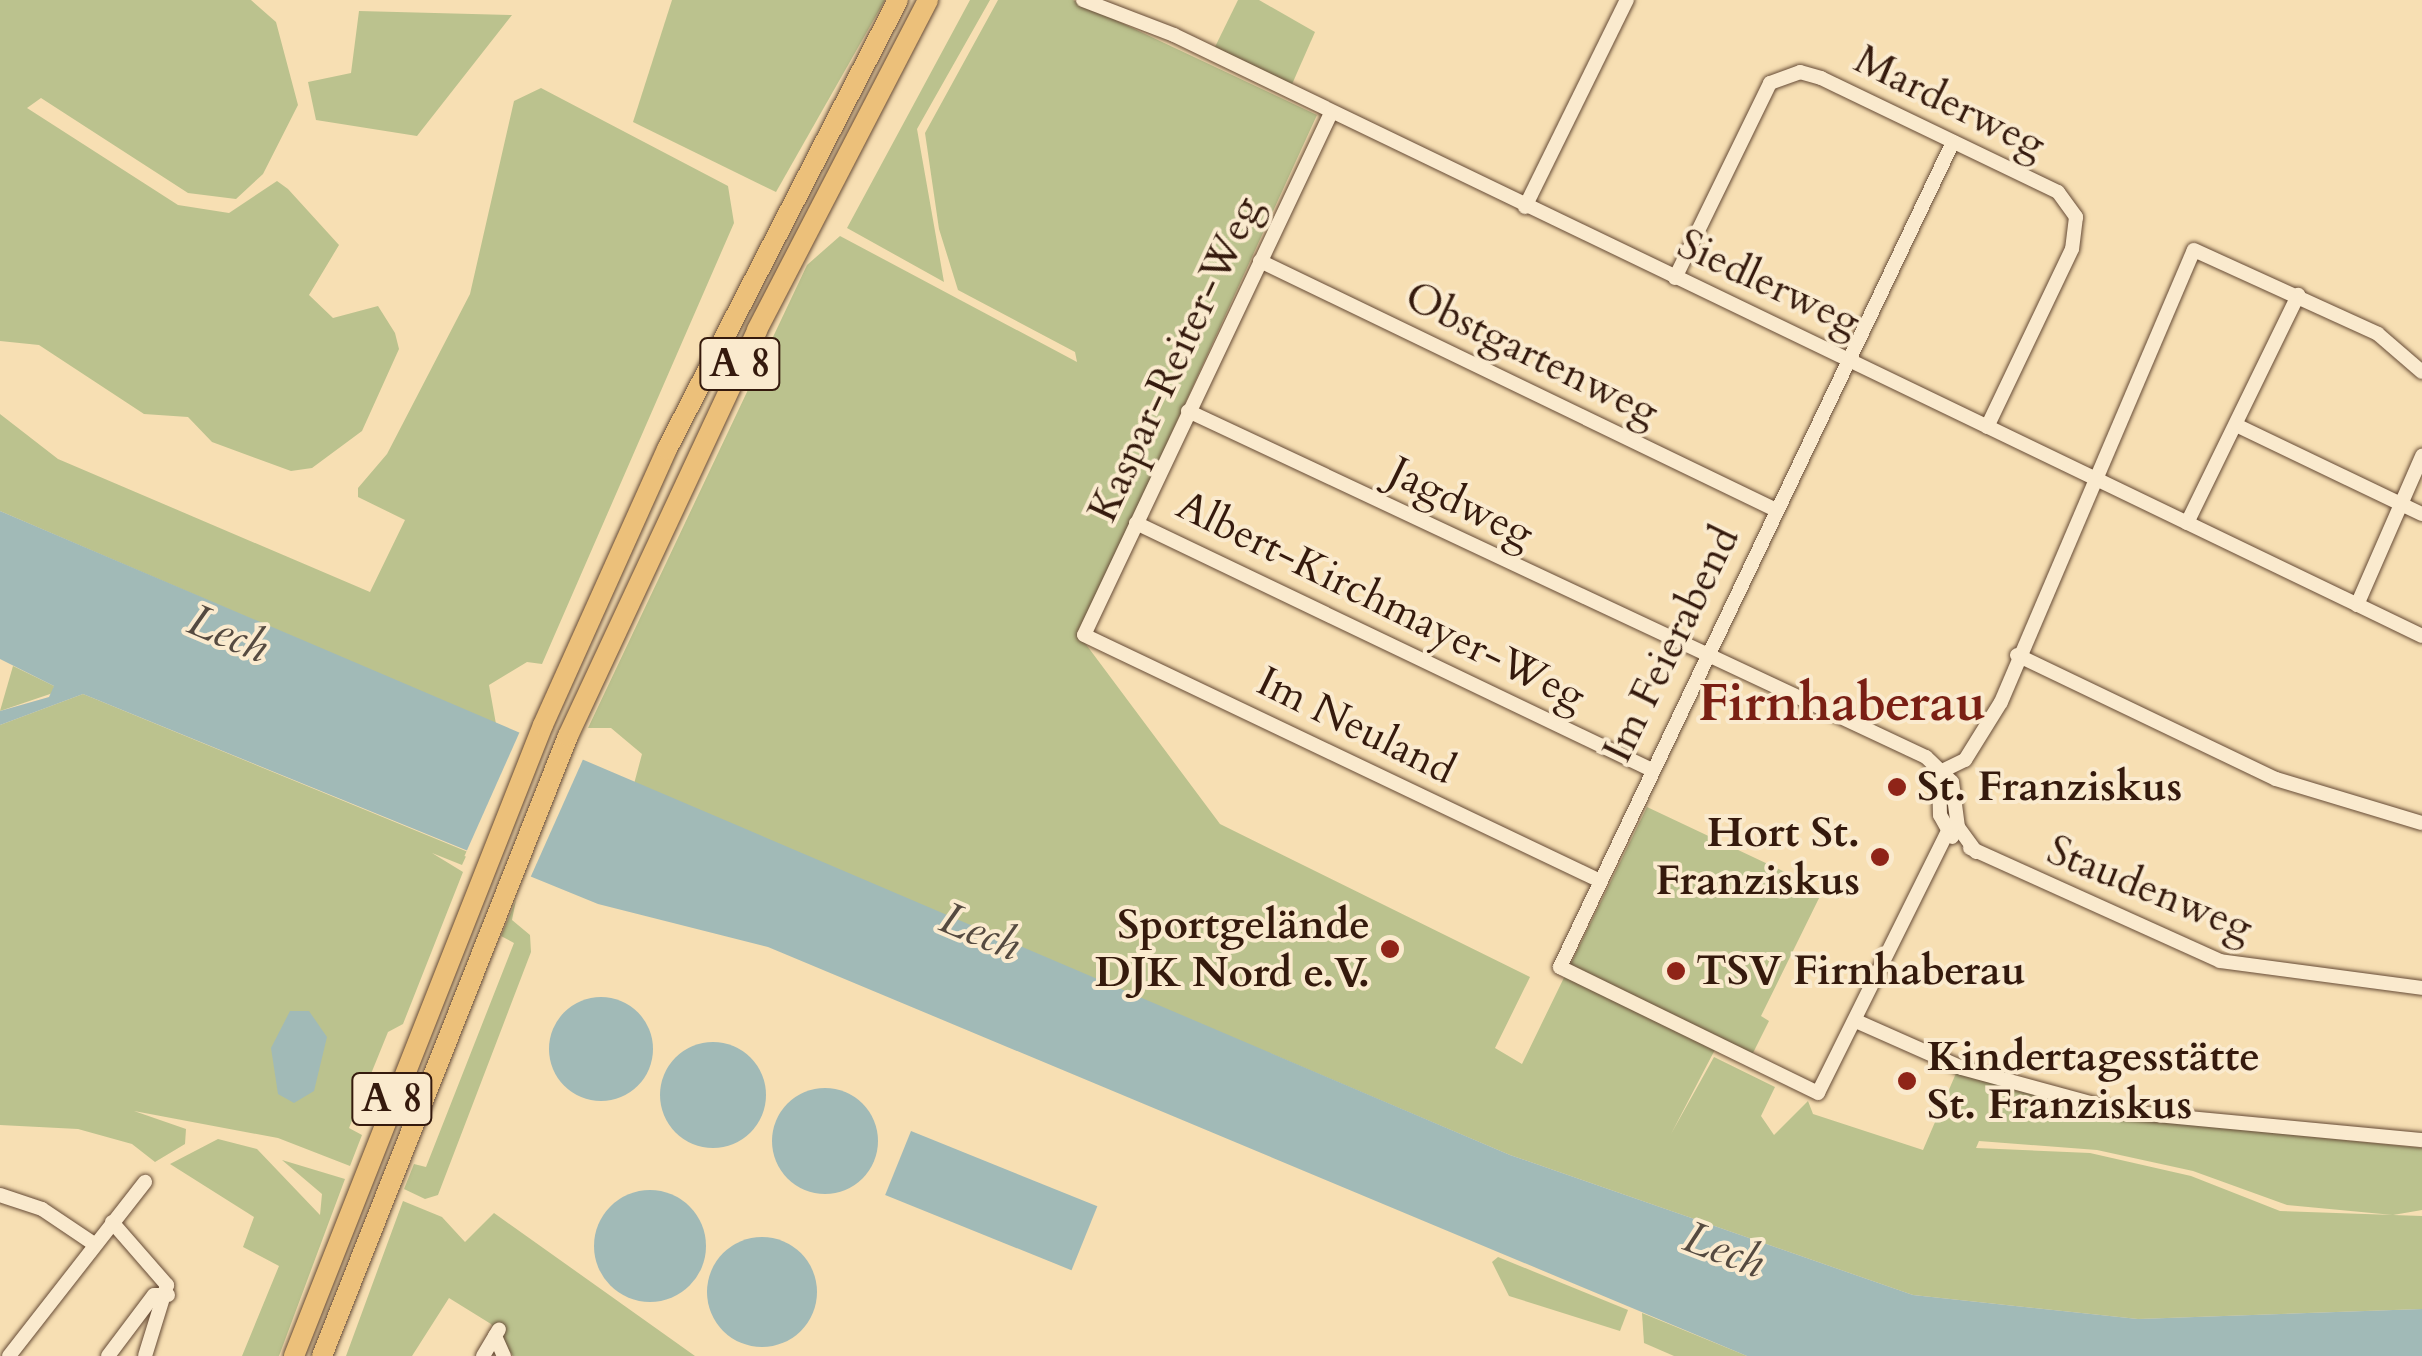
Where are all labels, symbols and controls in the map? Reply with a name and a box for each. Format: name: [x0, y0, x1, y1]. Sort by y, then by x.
street label: Marderweg: [1846, 34, 2054, 170]
street label: Kaspar-Reiter-Weg: [1077, 188, 1273, 530]
street label: Siedlerweg: [1670, 219, 1868, 347]
street label: Obstgartenweg: [1397, 271, 1667, 437]
road number: A 8: [698, 329, 782, 399]
street label: Jagdweg: [1381, 446, 1541, 560]
street label: Albert-Kirchmayer-Weg: [1169, 480, 1593, 722]
street label: Im Feierabend: [1592, 518, 1750, 770]
water label: Lech: [180, 593, 276, 675]
street label: Im Neuland: [1249, 656, 1463, 796]
district label: Firnhaberau: [1698, 674, 1986, 736]
place label: St. Franziskus: [1917, 762, 2182, 812]
marker: St. Franziskus: [1886, 776, 1908, 798]
place label: Hort St. Franziskus: [1655, 808, 1860, 906]
street label: Staudenweg: [2040, 825, 2260, 953]
marker: Hort St. Franziskus: [1869, 846, 1891, 868]
water label: Lech: [932, 891, 1028, 973]
place label: Sportgelände DJK Nord e.V.: [1095, 900, 1370, 998]
marker: Sportgelände DJK Nord e.V.: [1379, 938, 1401, 960]
place label: TSV Firnhaberau: [1696, 946, 2026, 996]
marker: TSV Firnhaberau: [1665, 960, 1687, 982]
place label: Kindertagesstätte St. Franziskus: [1927, 1032, 2260, 1130]
road number: A 8: [350, 1064, 434, 1134]
marker: Kindertagesstätte St. Franziskus: [1896, 1070, 1918, 1092]
water label: Lech: [1676, 1210, 1772, 1290]

